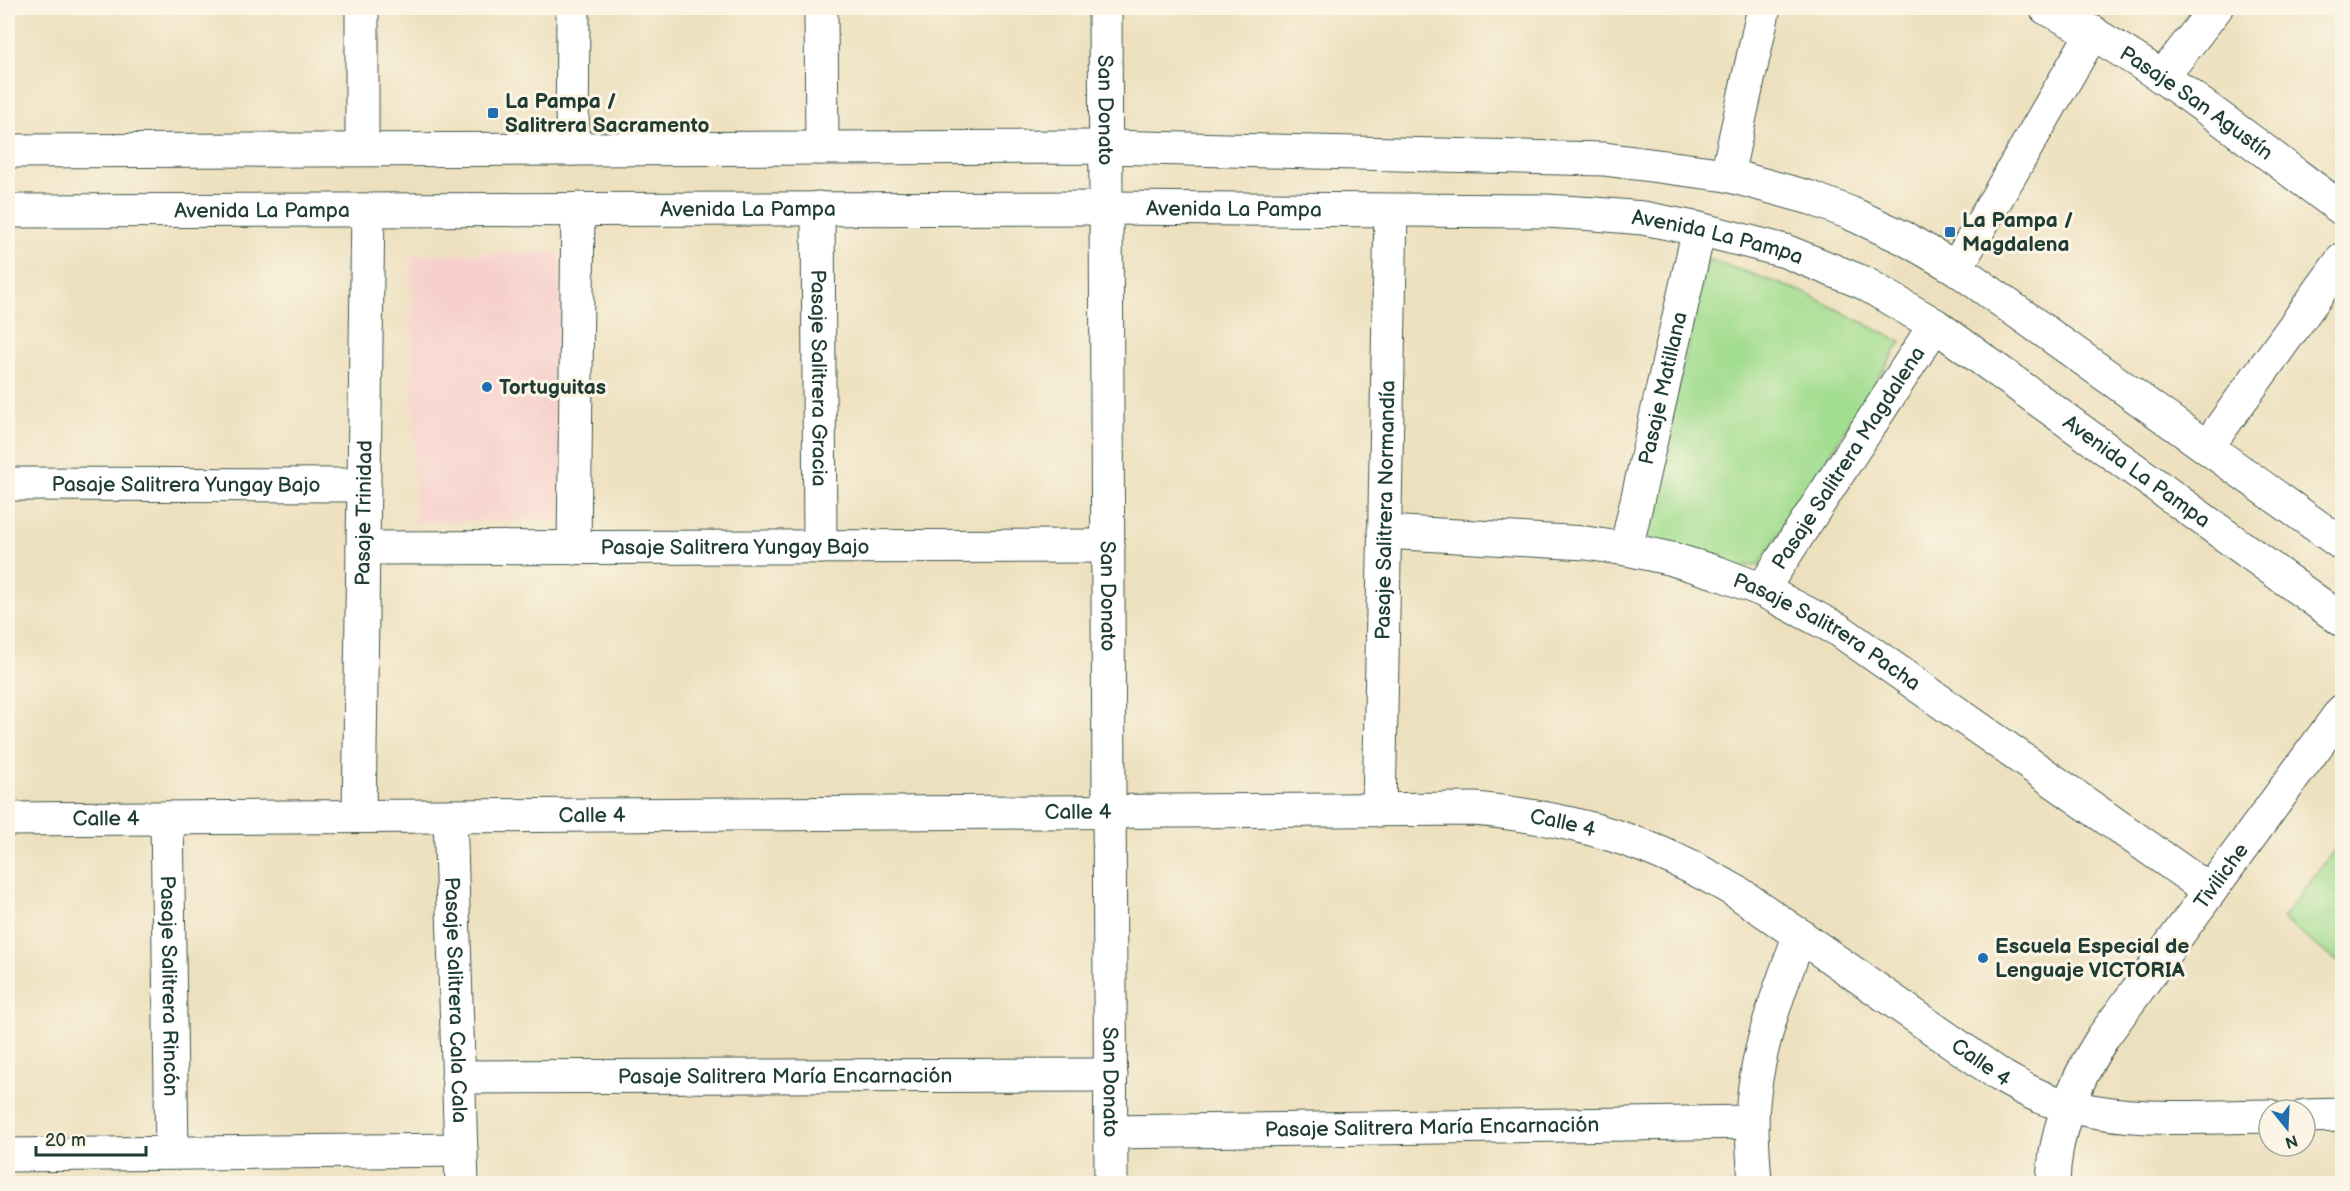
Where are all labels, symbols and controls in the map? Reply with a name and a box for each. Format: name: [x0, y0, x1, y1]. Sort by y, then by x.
street label: Pasaje San Agustín: [2115, 40, 2278, 165]
street label: San Donato: [1093, 55, 1118, 165]
place label: La Pampa / Salitrera Sacramento: [505, 89, 709, 138]
marker: La Pampa / Salitrera Sacramento: [486, 106, 500, 120]
street label: Avenida La Pampa: [660, 196, 836, 222]
street label: Avenida La Pampa: [1146, 196, 1322, 222]
street label: Avenida La Pampa: [174, 198, 350, 223]
street label: Avenida La Pampa: [1631, 205, 1807, 270]
place label: La Pampa / Magdalena: [1962, 208, 2073, 257]
marker: La Pampa / Magdalena: [1943, 225, 1957, 239]
street label: Pasaje Salitrera Gracia: [806, 269, 832, 487]
street label: Pasaje Matillana: [1633, 309, 1692, 467]
street label: Pasaje Salitrera Magdalena: [1767, 342, 1930, 574]
place label: Tortuguitas: [499, 375, 606, 400]
marker: Tortuguitas: [480, 380, 494, 394]
street label: Pasaje Salitrera Normandía: [1370, 380, 1400, 640]
street label: Avenida La Pampa: [2058, 410, 2215, 533]
street label: Pasaje Trinidad: [350, 440, 377, 586]
street label: Pasaje Salitrera Yungay Bajo: [52, 472, 321, 497]
street label: Pasaje Salitrera Yungay Bajo: [601, 534, 870, 560]
street label: San Donato: [1095, 541, 1121, 651]
street label: Pasaje Salitrera Pacha: [1730, 568, 1925, 696]
street label: Calle 4: [1044, 799, 1112, 824]
street label: Calle 4: [558, 802, 626, 828]
street label: Calle 4: [1528, 804, 1599, 842]
street label: Calle 4: [72, 806, 140, 831]
street label: Tiviliche: [2189, 838, 2254, 914]
street label: Pasaje Salitrera Rincón: [155, 875, 184, 1097]
street label: Pasaje Salitrera Cala Cala: [439, 876, 473, 1123]
place label: Escuela Especial de Lenguaje VICTORIA: [1995, 934, 2189, 983]
marker: Escuela Especial de Lenguaje VICTORIA: [1976, 951, 1990, 965]
street label: San Donato: [1098, 1027, 1123, 1137]
street label: Calle 4: [1947, 1033, 2016, 1092]
street label: Pasaje Salitrera María Encarnación: [618, 1063, 952, 1089]
north arrow: [2257, 1098, 2317, 1158]
street label: Pasaje Salitrera María Encarnación: [1265, 1112, 1599, 1142]
scale bar: [36, 1119, 146, 1157]
text: 20 m: [45, 1130, 86, 1151]
text: N: [2283, 1130, 2300, 1152]

